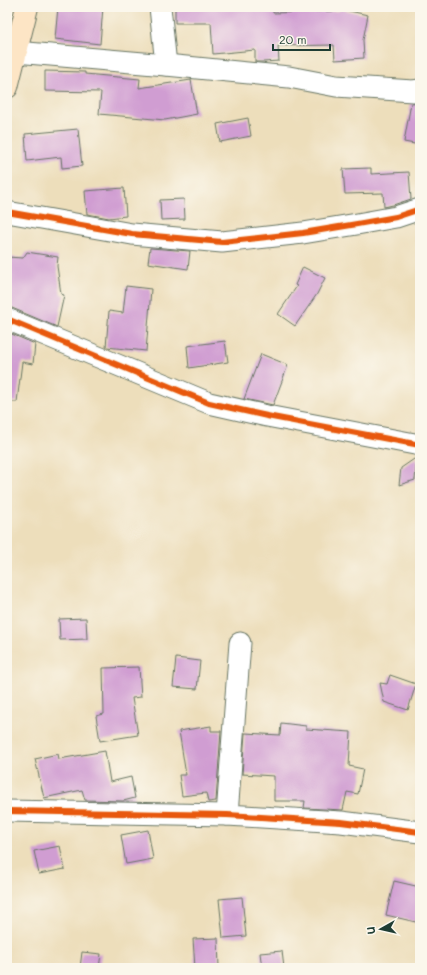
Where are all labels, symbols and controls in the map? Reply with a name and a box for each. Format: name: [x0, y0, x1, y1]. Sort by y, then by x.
scale bar: [273, 26, 330, 52]
text: 20 m: [279, 31, 307, 47]
north arrow: [361, 909, 401, 949]
text: U: [363, 926, 379, 935]

